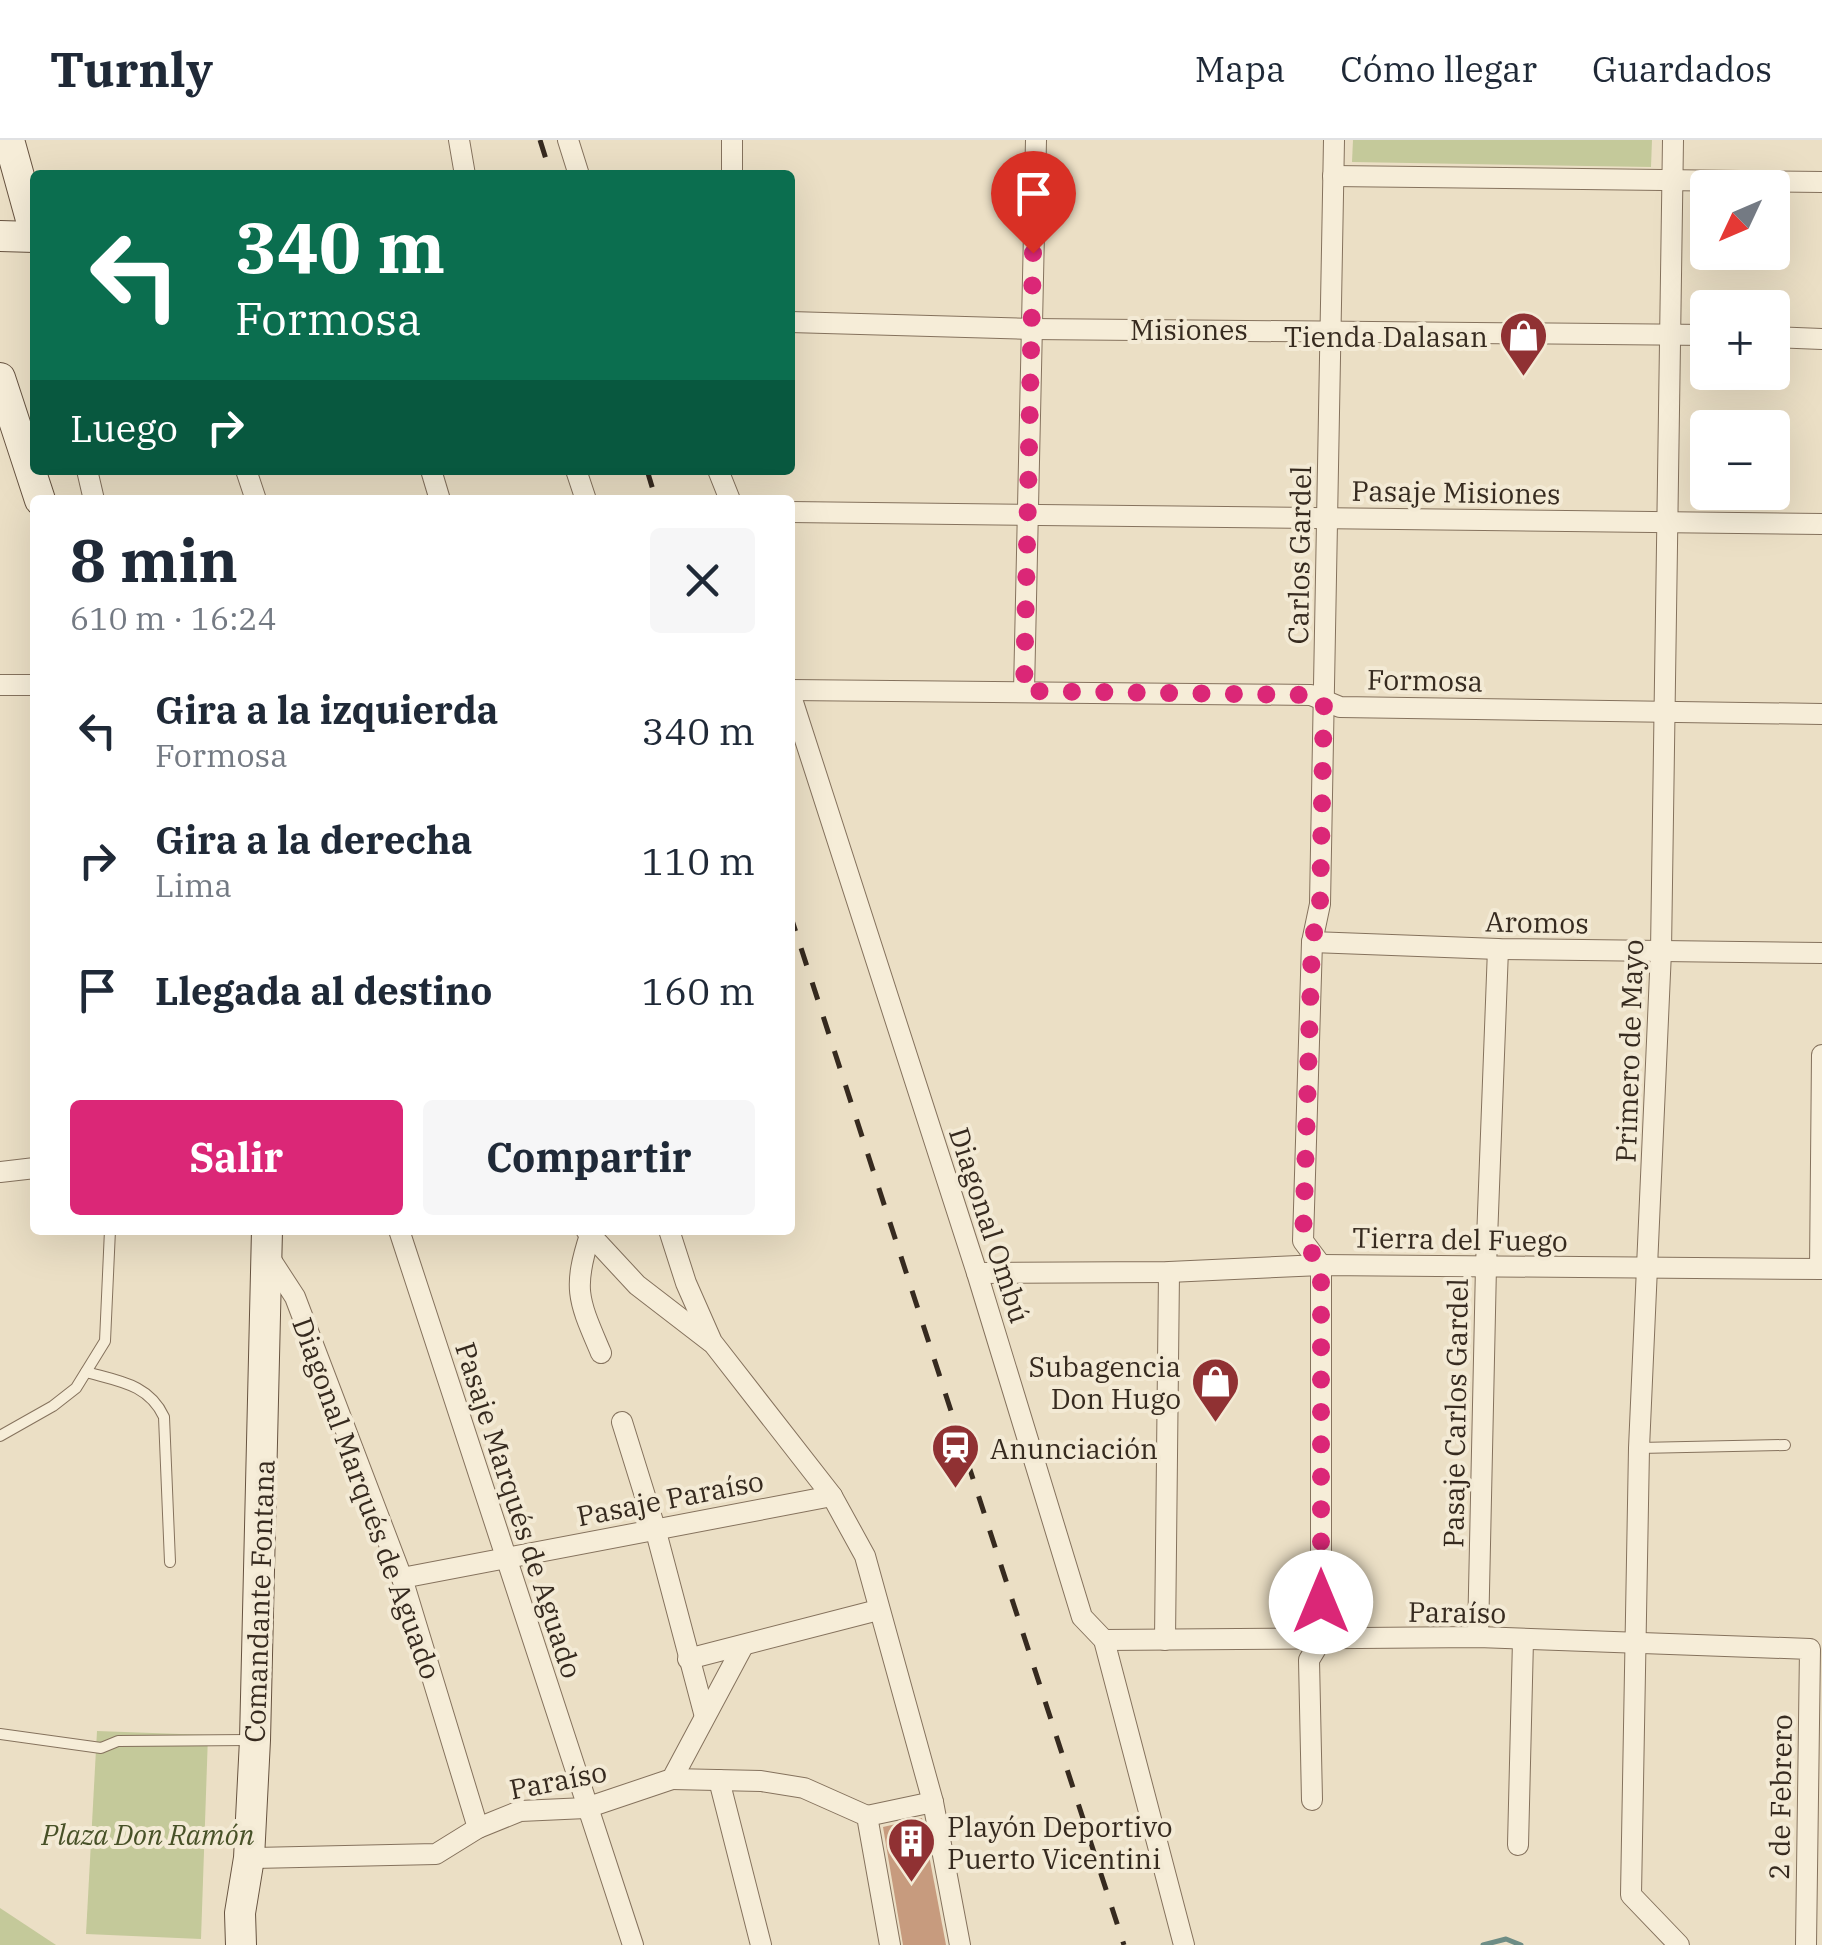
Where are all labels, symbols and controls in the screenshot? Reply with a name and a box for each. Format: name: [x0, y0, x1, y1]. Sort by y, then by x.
text: Turnly: [50, 38, 213, 100]
text: Mapa: [1195, 46, 1285, 92]
text: Cómo llegar: [1340, 46, 1537, 92]
text: Guardados: [1592, 46, 1772, 92]
pin: [991, 151, 1076, 254]
icon: arrive: [1006, 166, 1061, 221]
north arrow: [1690, 170, 1790, 270]
map controls: [1690, 170, 1790, 510]
text: 340 m: [235, 201, 445, 292]
icon: left: [70, 210, 200, 340]
text: Formosa: [235, 289, 421, 347]
button: +: [1690, 290, 1790, 390]
shop icon: Tienda Dalasan: [1497, 310, 1549, 378]
street label: Misiones: [1130, 311, 1248, 348]
place label: Tienda Dalasan: [1284, 318, 1488, 355]
icon: right: [198, 400, 253, 455]
text: Luego: [70, 403, 178, 452]
button: −: [1690, 410, 1790, 510]
street label: Carlos Gardel: [1279, 465, 1319, 645]
street label: Pasaje Misiones: [1351, 472, 1561, 512]
text: 8 min: [70, 520, 238, 599]
button: close: [650, 528, 755, 633]
text: 610 m · 16:24: [70, 597, 277, 639]
street label: Formosa: [1367, 660, 1483, 700]
text: Gira a la izquierda: [155, 685, 498, 734]
icon: left: [70, 703, 125, 758]
text: 340 m: [642, 706, 755, 755]
text: Formosa: [155, 734, 288, 776]
text: Gira a la derecha: [155, 815, 472, 864]
icon: right: [70, 833, 125, 888]
text: 110 m: [642, 836, 755, 885]
text: Lima: [155, 864, 232, 906]
street label: Aromos: [1485, 903, 1589, 941]
street label: Primero de Mayo: [1607, 939, 1651, 1163]
icon: arrive: [70, 963, 125, 1018]
text: Llegada al destino: [155, 966, 492, 1015]
text: 160 m: [642, 966, 755, 1015]
button: Salir: [70, 1100, 403, 1215]
button: Compartir: [423, 1100, 755, 1215]
street label: Diagonal Ombú: [941, 1123, 1039, 1327]
street label: Tierra del Fuego: [1352, 1219, 1568, 1259]
street label: Pasaje Carlos Gardel: [1434, 1278, 1476, 1548]
street label: Diagonal Marqués de Aguado: [284, 1312, 450, 1684]
street label: Pasaje Marqués de Aguado: [447, 1337, 591, 1683]
place label: Subagencia Don Hugo: [1029, 1348, 1181, 1417]
shop icon: Subagencia Don Hugo: [1190, 1356, 1242, 1424]
station icon: Anunciación: [929, 1422, 981, 1490]
place label: Anunciación: [990, 1430, 1158, 1467]
street label: Comandante Fontana: [236, 1459, 282, 1743]
street label: Pasaje Paraíso: [573, 1462, 767, 1534]
position arrow: [1269, 1550, 1373, 1654]
street label: Paraíso: [1408, 1593, 1506, 1631]
street label: 2 de Febrero: [1760, 1714, 1800, 1880]
street label: Paraíso: [506, 1752, 610, 1808]
place label: Playón Deportivo Puerto Vicentini: [947, 1808, 1173, 1877]
park label: Plaza Don Ramón: [41, 1816, 255, 1853]
building icon: Playón Deportivo Puerto Vicentini: [886, 1816, 938, 1884]

